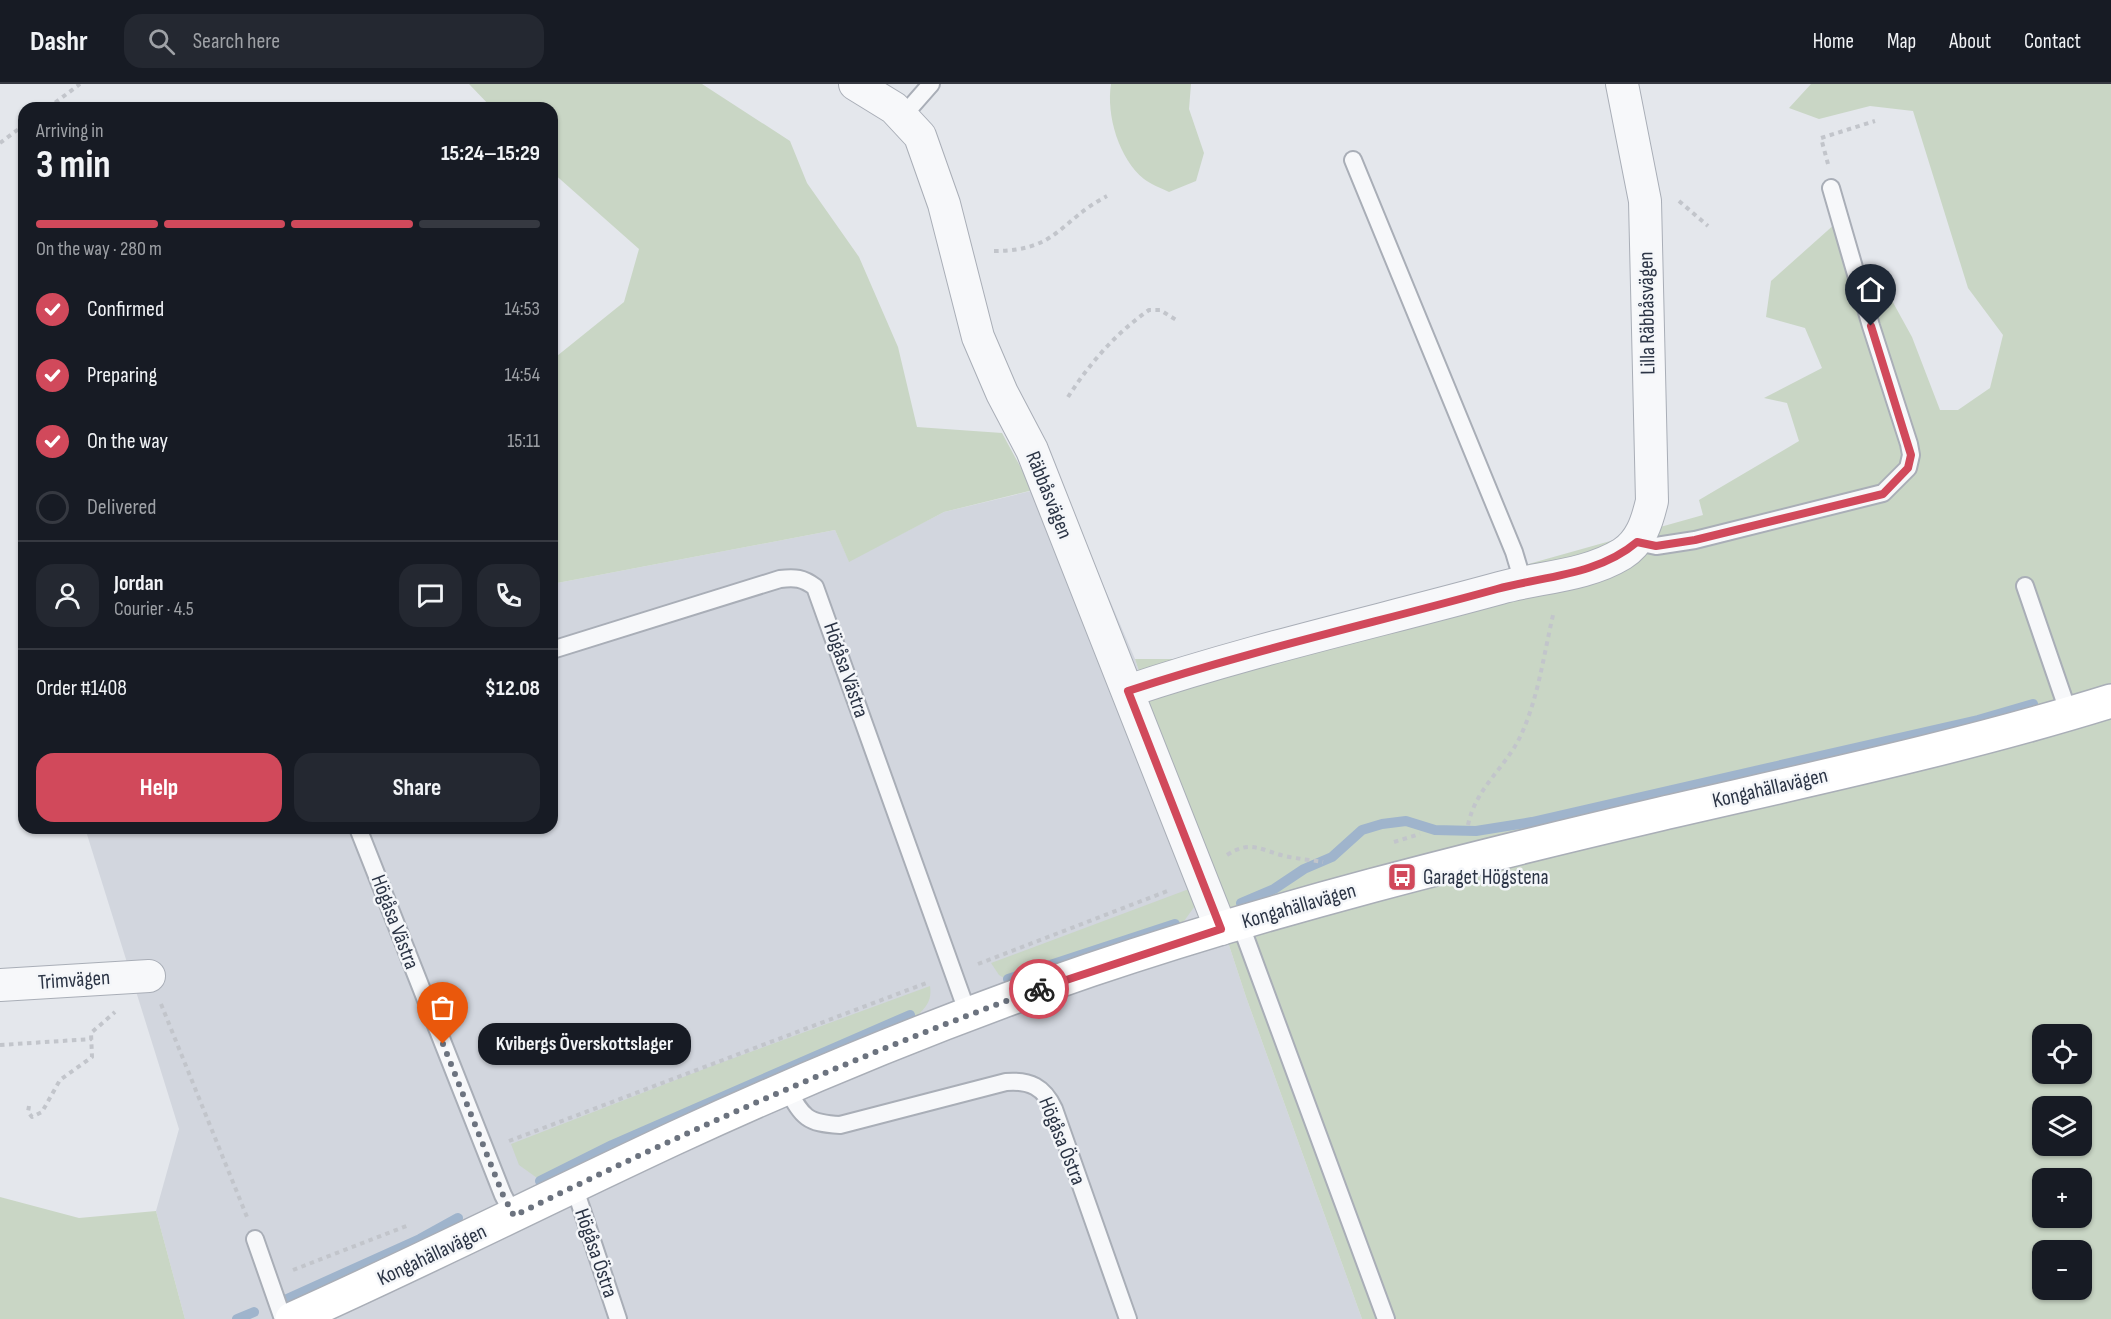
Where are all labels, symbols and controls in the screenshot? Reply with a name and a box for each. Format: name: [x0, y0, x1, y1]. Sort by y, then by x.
search box: [124, 14, 544, 68]
text: Dashr: [30, 25, 88, 58]
icon: search: [145, 25, 178, 58]
text: Search here: [193, 28, 280, 55]
text: Home: [1813, 29, 1854, 54]
text: Map: [1887, 29, 1916, 54]
text: About: [1949, 29, 1991, 54]
text: Contact: [2024, 29, 2081, 54]
text: Arriving in: [36, 119, 104, 143]
text: 15:24–15:29: [441, 140, 540, 167]
text: 3 min: [36, 142, 111, 189]
text: On the way · 280 m: [36, 237, 162, 261]
street label: Lilla Räbbåsvägen: [1633, 251, 1661, 375]
pin: [1845, 264, 1896, 326]
icon: home: [1854, 273, 1887, 306]
icon: check: [36, 293, 69, 326]
text: Confirmed: [87, 296, 164, 323]
text: 14:53: [504, 297, 540, 321]
icon: check: [36, 359, 69, 392]
text: Preparing: [87, 362, 157, 389]
text: 14:54: [504, 363, 540, 387]
icon: check: [36, 425, 69, 458]
text: On the way: [87, 428, 168, 455]
text: 15:11: [507, 429, 540, 453]
street label: Räbbåsvägen: [1020, 448, 1078, 542]
text: Delivered: [87, 494, 156, 521]
button: person: [36, 564, 99, 627]
button: chat: [399, 564, 462, 627]
button: phone: [477, 564, 540, 627]
text: Jordan: [114, 570, 163, 597]
text: Courier · 4.5: [114, 597, 194, 621]
street label: Högåsa Västra: [818, 619, 874, 721]
text: Order #1408: [36, 675, 127, 702]
text: $12.08: [485, 675, 540, 702]
button: Help: [36, 753, 282, 822]
button: Share: [294, 753, 540, 822]
street label: Kongahällavägen: [1710, 763, 1830, 813]
bus stop icon: Garaget Högstena: [1386, 861, 1418, 893]
place label: Garaget Högstena: [1423, 865, 1549, 890]
street label: Högåsa Västra: [366, 871, 424, 973]
street label: Kongahällavägen: [1239, 878, 1359, 934]
courier: [1009, 959, 1069, 1019]
street label: Trimvägen: [37, 965, 111, 995]
icon: bike: [1023, 973, 1056, 1006]
pin: [417, 982, 468, 1044]
icon: bag: [426, 991, 459, 1024]
callout: Kvibergs Överskottslager: [479, 1023, 692, 1065]
map controls: [2032, 1024, 2092, 1300]
button: locate: [2032, 1024, 2092, 1084]
text: Kvibergs Överskottslager: [496, 1032, 673, 1056]
street label: Högåsa Östra: [1033, 1093, 1091, 1189]
button: layers: [2032, 1096, 2092, 1156]
button: +: [2032, 1168, 2092, 1228]
street label: Högåsa Östra: [569, 1205, 623, 1301]
street label: Kongahällavägen: [373, 1219, 491, 1291]
button: −: [2032, 1240, 2092, 1300]

